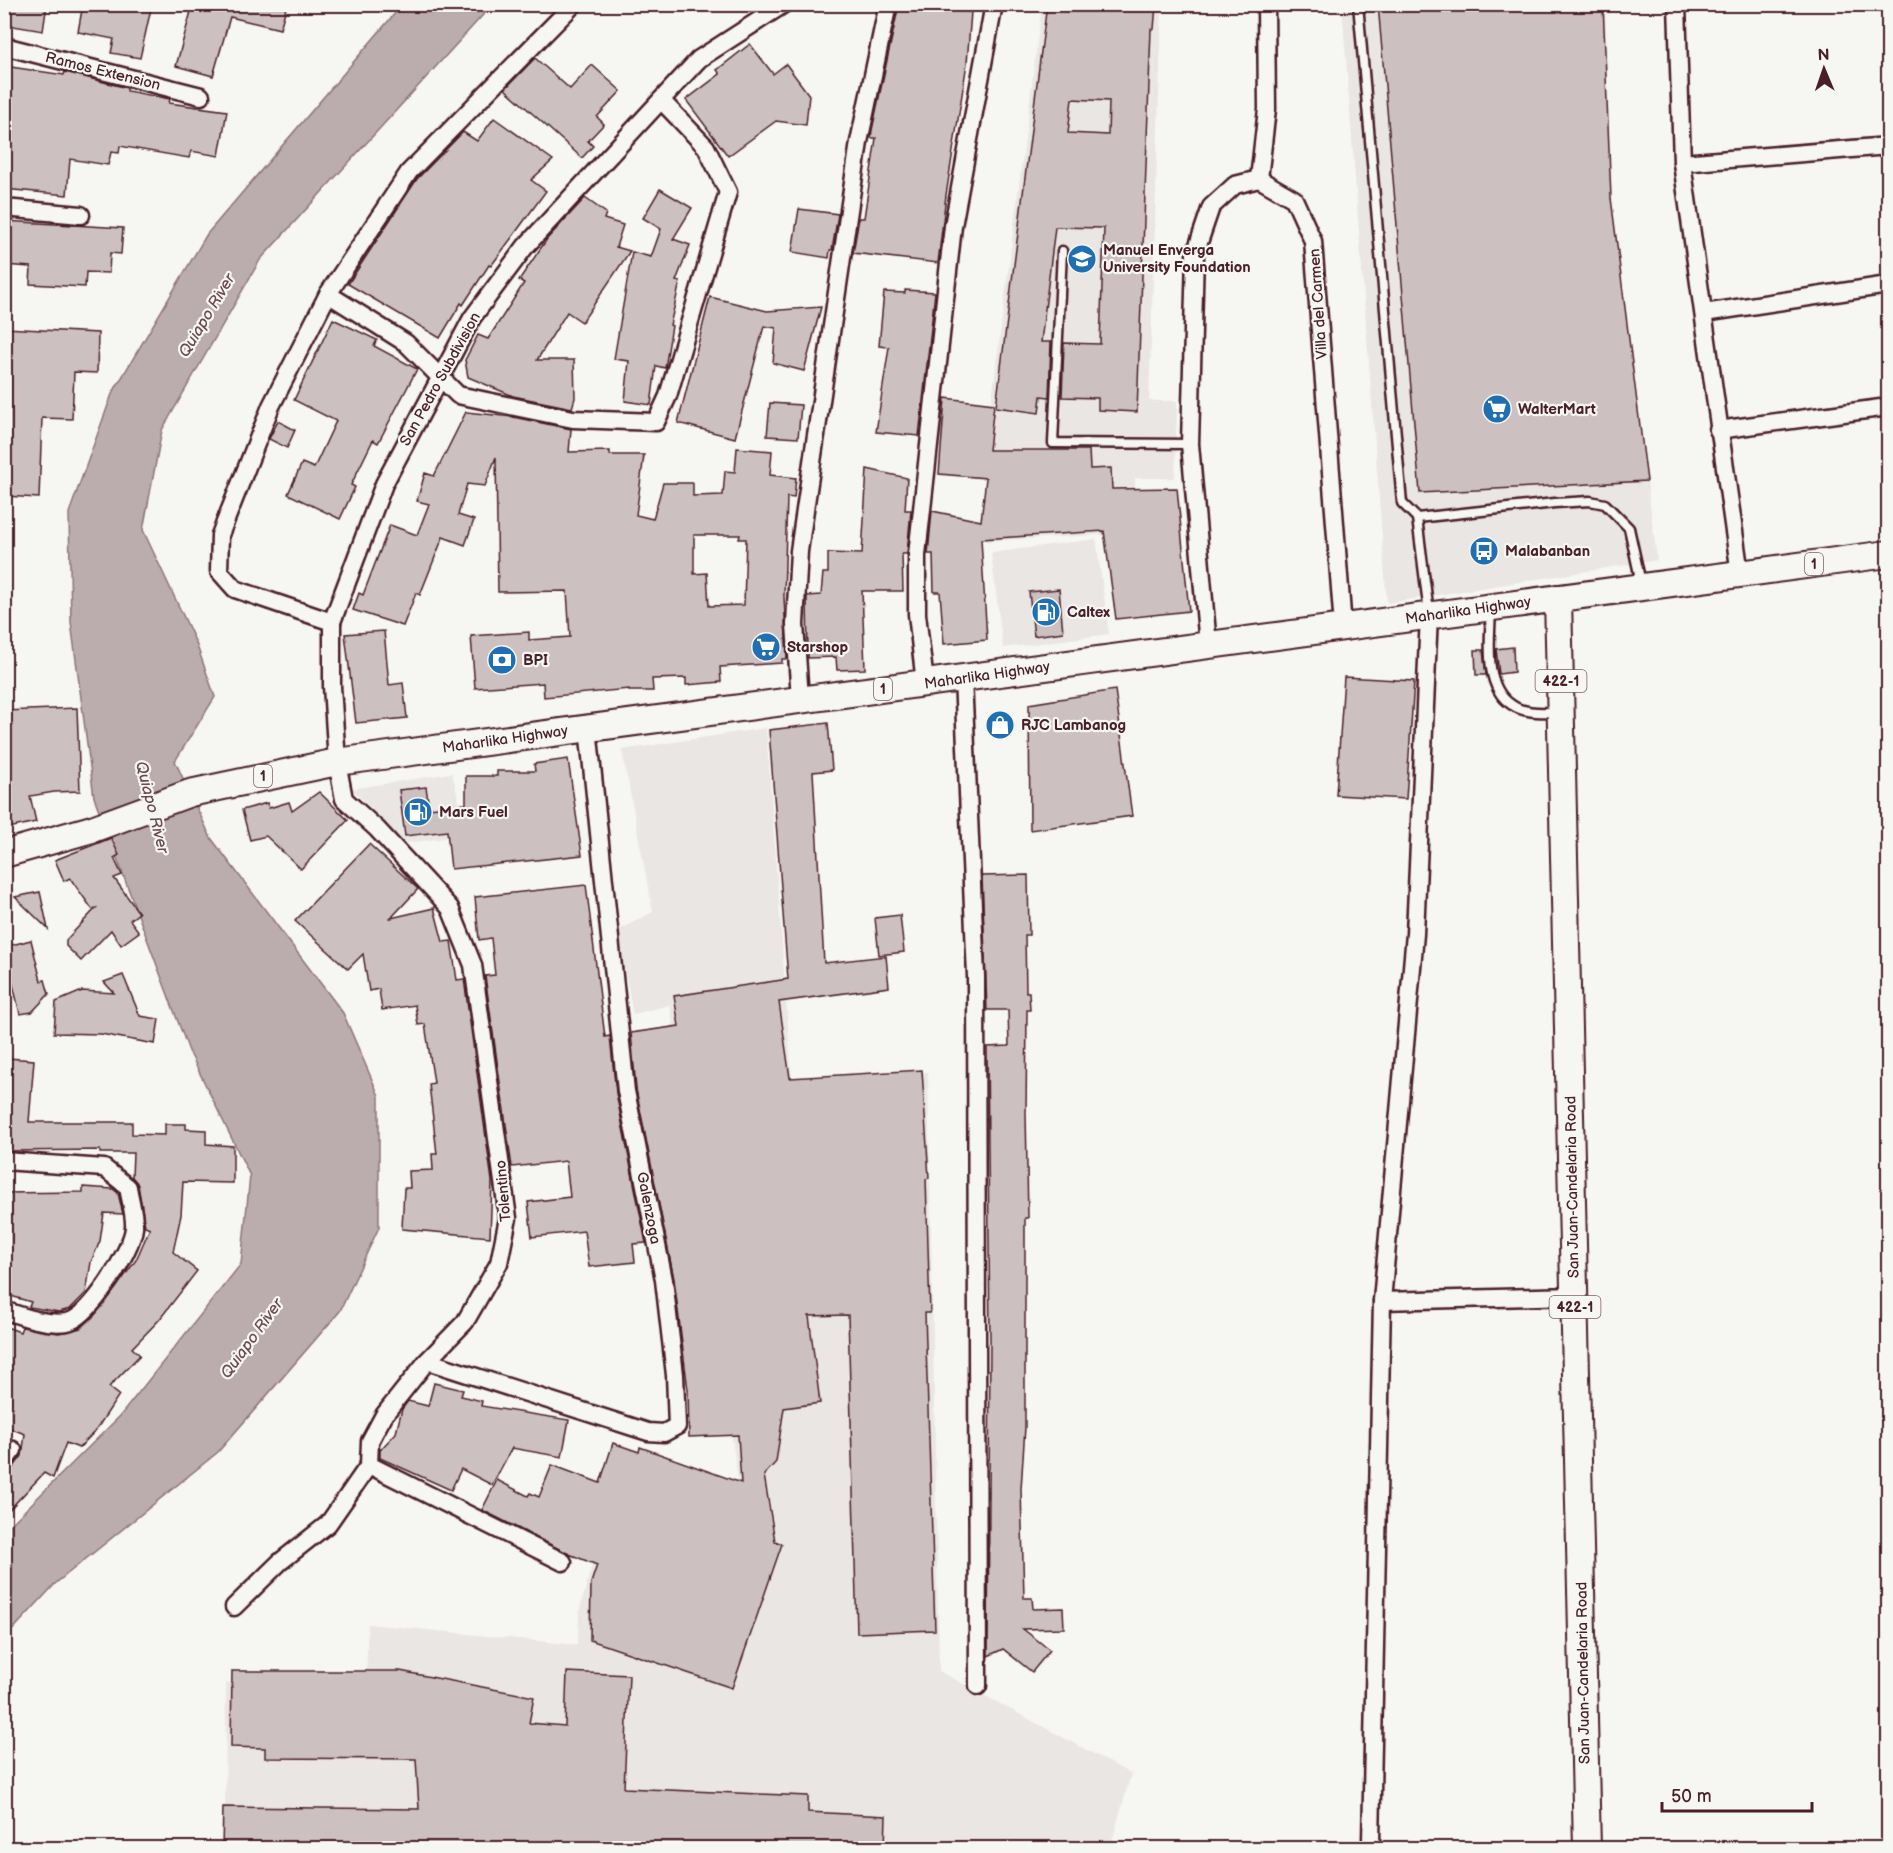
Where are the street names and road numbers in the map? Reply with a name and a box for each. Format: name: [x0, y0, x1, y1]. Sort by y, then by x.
street label: Ramos Extension: [43, 48, 162, 95]
street label: Villa del Carmen: [1305, 248, 1332, 360]
street label: San Pedro Subdivision: [396, 309, 485, 449]
road number: 1: [1805, 553, 1823, 575]
street label: Maharlika Highway: [1404, 592, 1532, 629]
street label: Maharlika Highway: [923, 657, 1051, 694]
road number: 422-1: [1536, 670, 1586, 692]
road number: 1: [874, 678, 892, 700]
street label: Maharlika Highway: [441, 721, 569, 758]
road number: 1: [254, 765, 272, 787]
street label: San Juan-Candelaria Road: [1561, 1096, 1584, 1278]
street label: Tolentino: [491, 1159, 516, 1222]
street label: Galenzoga: [632, 1170, 665, 1246]
road number: 422-1: [1550, 1296, 1600, 1318]
street label: San Juan-Candelaria Road: [1572, 1582, 1595, 1764]

